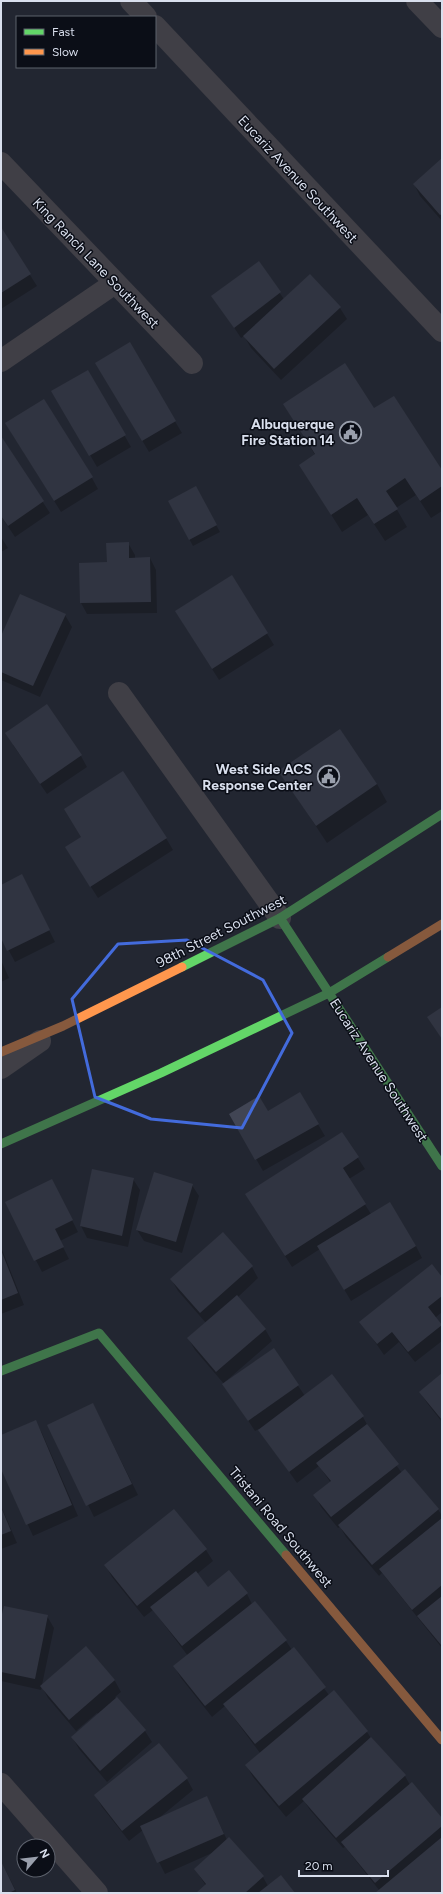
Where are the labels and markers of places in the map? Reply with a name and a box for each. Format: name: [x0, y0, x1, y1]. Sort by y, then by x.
place label: Albuquerque Fire Station 14: [241, 416, 334, 449]
public building icon: Albuquerque Fire Station 14: [337, 419, 363, 445]
place label: West Side ACS Response Center: [202, 761, 313, 794]
public building icon: West Side ACS Response Center: [315, 764, 341, 790]

